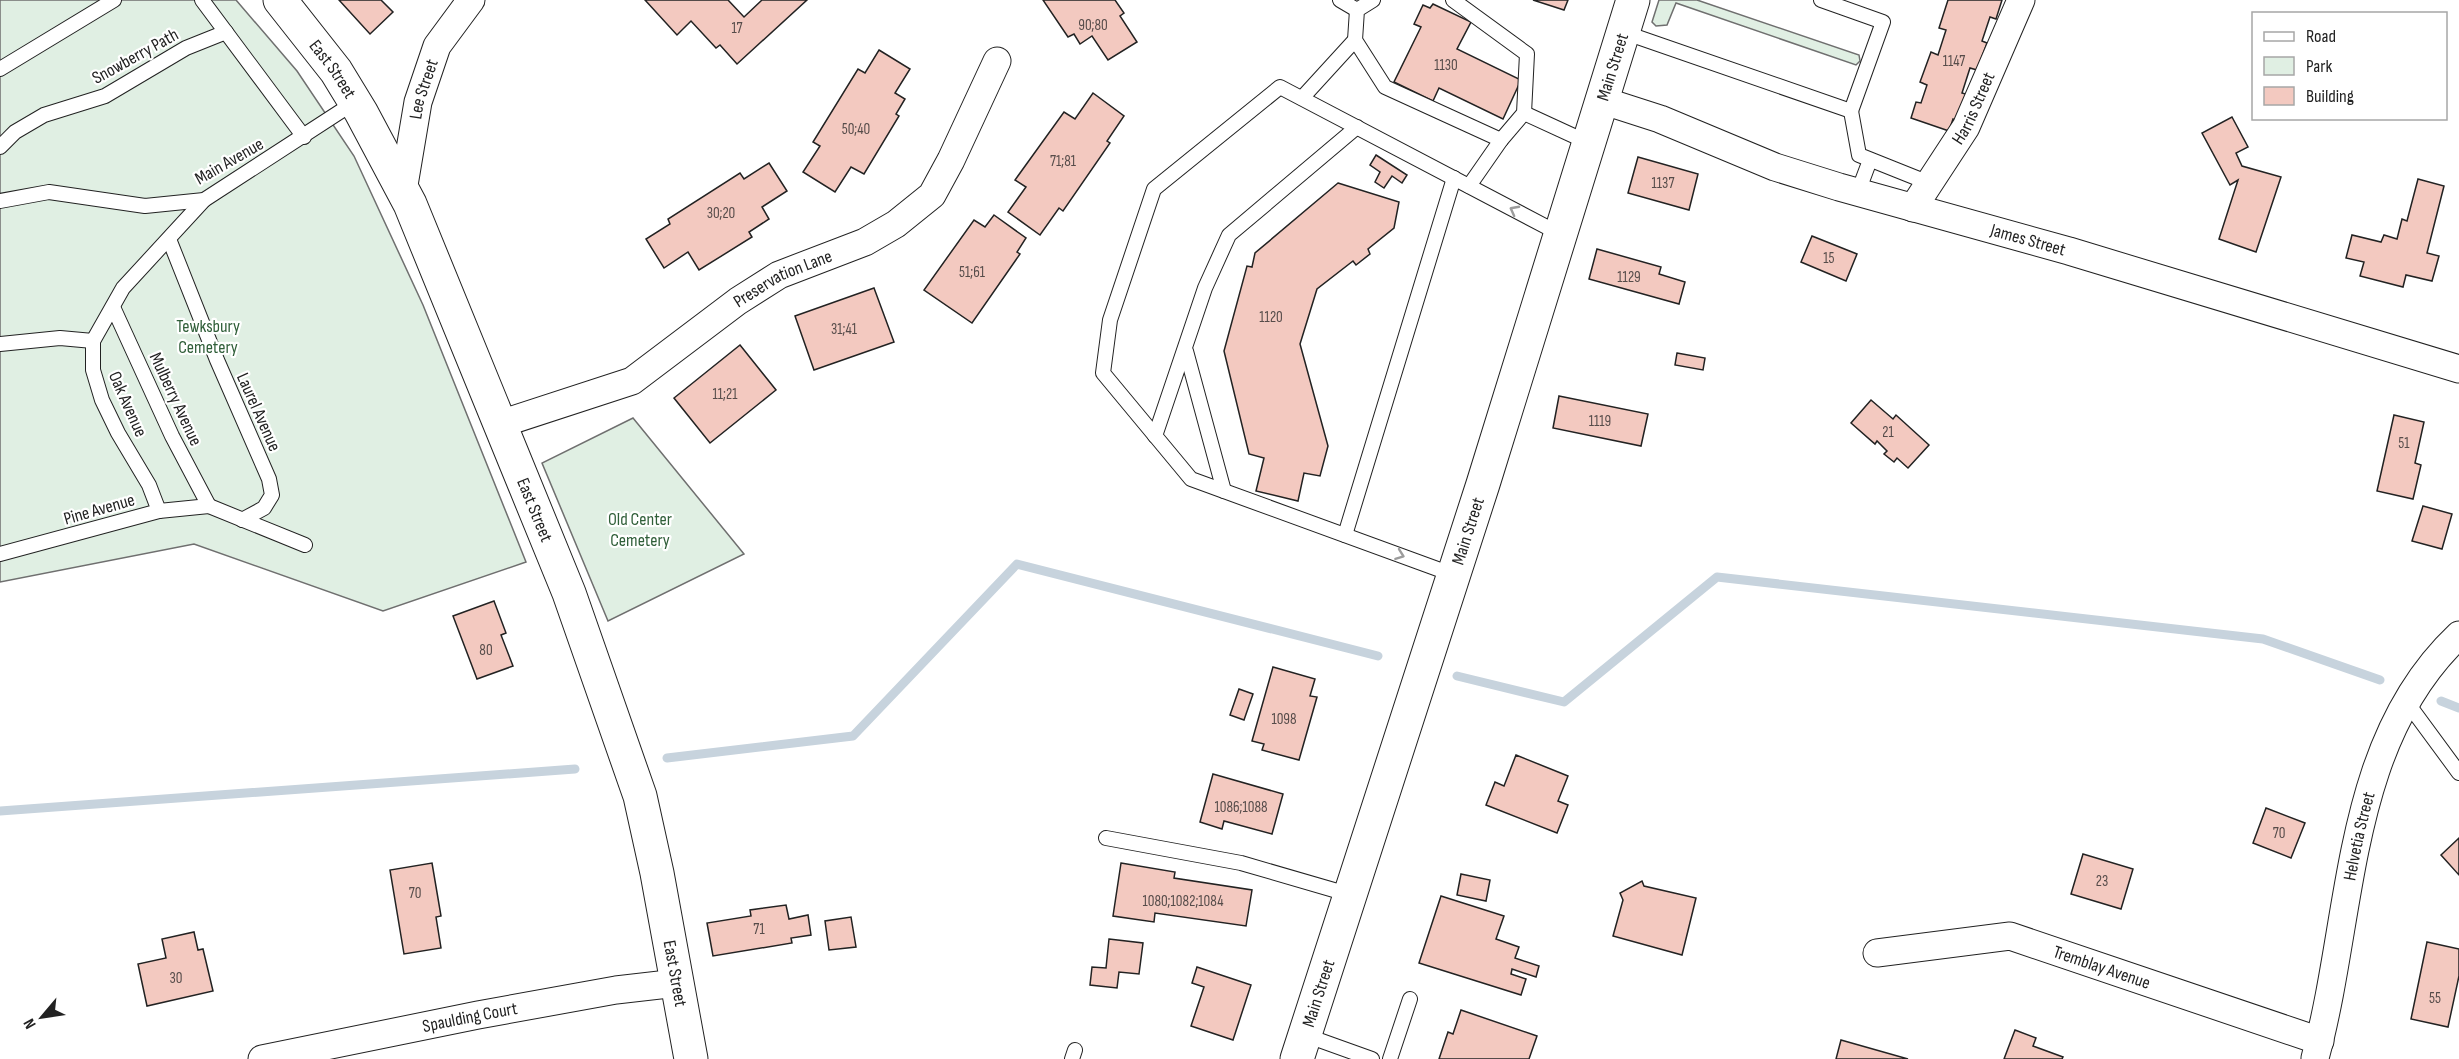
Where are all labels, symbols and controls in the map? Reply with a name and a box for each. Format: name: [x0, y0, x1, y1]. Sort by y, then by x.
legend: [2252, 12, 2447, 120]
house number: 90;80: [1078, 16, 1108, 35]
house number: 17: [731, 19, 743, 38]
street label: Snowberry Path: [88, 24, 182, 89]
text: Road: [2306, 26, 2336, 47]
street label: Main Street: [1592, 30, 1633, 103]
street label: East Street: [304, 36, 360, 103]
house number: 1147: [1943, 52, 1965, 71]
street label: Lee Street: [405, 56, 443, 121]
house number: 1130: [1434, 56, 1458, 75]
text: Park: [2306, 56, 2332, 77]
street label: Harris Street: [1948, 69, 2000, 148]
text: Building: [2306, 86, 2354, 107]
house number: 50;40: [842, 120, 870, 139]
street label: Main Avenue: [191, 133, 267, 189]
house number: 71;81: [1050, 152, 1077, 171]
house number: 1137: [1652, 174, 1674, 193]
house number: 30;20: [707, 204, 735, 223]
one-way arrow: [1510, 206, 1521, 217]
street label: James Street: [1987, 219, 2068, 261]
street label: Preservation Lane: [730, 246, 835, 312]
house number: 15: [1823, 249, 1835, 268]
house number: 51;61: [959, 263, 986, 282]
house number: 1129: [1617, 268, 1641, 287]
house number: 1120: [1259, 308, 1283, 327]
park label: Tewksbury Cemetery: [176, 316, 240, 358]
house number: 31;41: [831, 320, 858, 339]
street label: Mulberry Avenue: [145, 349, 206, 449]
street label: Oak Avenue: [104, 368, 151, 440]
street label: Laurel Avenue: [232, 370, 285, 455]
house number: 11;21: [713, 385, 738, 404]
house number: 1119: [1589, 412, 1611, 431]
house number: 21: [1882, 423, 1894, 442]
house number: 51: [2398, 434, 2410, 453]
street label: East Street: [512, 475, 557, 545]
street label: Pine Avenue: [61, 489, 137, 530]
street label: Main Street: [1448, 494, 1489, 567]
park label: Old Center Cemetery: [608, 509, 672, 551]
one-way arrow: [1394, 548, 1404, 561]
house number: 80: [479, 641, 493, 660]
house number: 1098: [1271, 710, 1297, 729]
street label: Helvetia Street: [2339, 789, 2380, 883]
house number: 1086;1088: [1214, 798, 1268, 817]
house number: 70: [2273, 824, 2285, 843]
house number: 23: [2096, 872, 2108, 891]
house number: 70: [409, 884, 421, 903]
house number: 1080;1082;1084: [1143, 892, 1223, 911]
house number: 71: [753, 920, 765, 939]
street label: East Street: [659, 939, 691, 1009]
street label: Tremblay Avenue: [2050, 941, 2153, 994]
street label: Main Street: [1298, 957, 1340, 1030]
house number: 30: [170, 969, 182, 988]
north arrow: [12, 987, 72, 1047]
house number: 55: [2429, 989, 2441, 1008]
street label: Spaulding Court: [421, 998, 519, 1037]
text: N: [20, 1015, 41, 1032]

